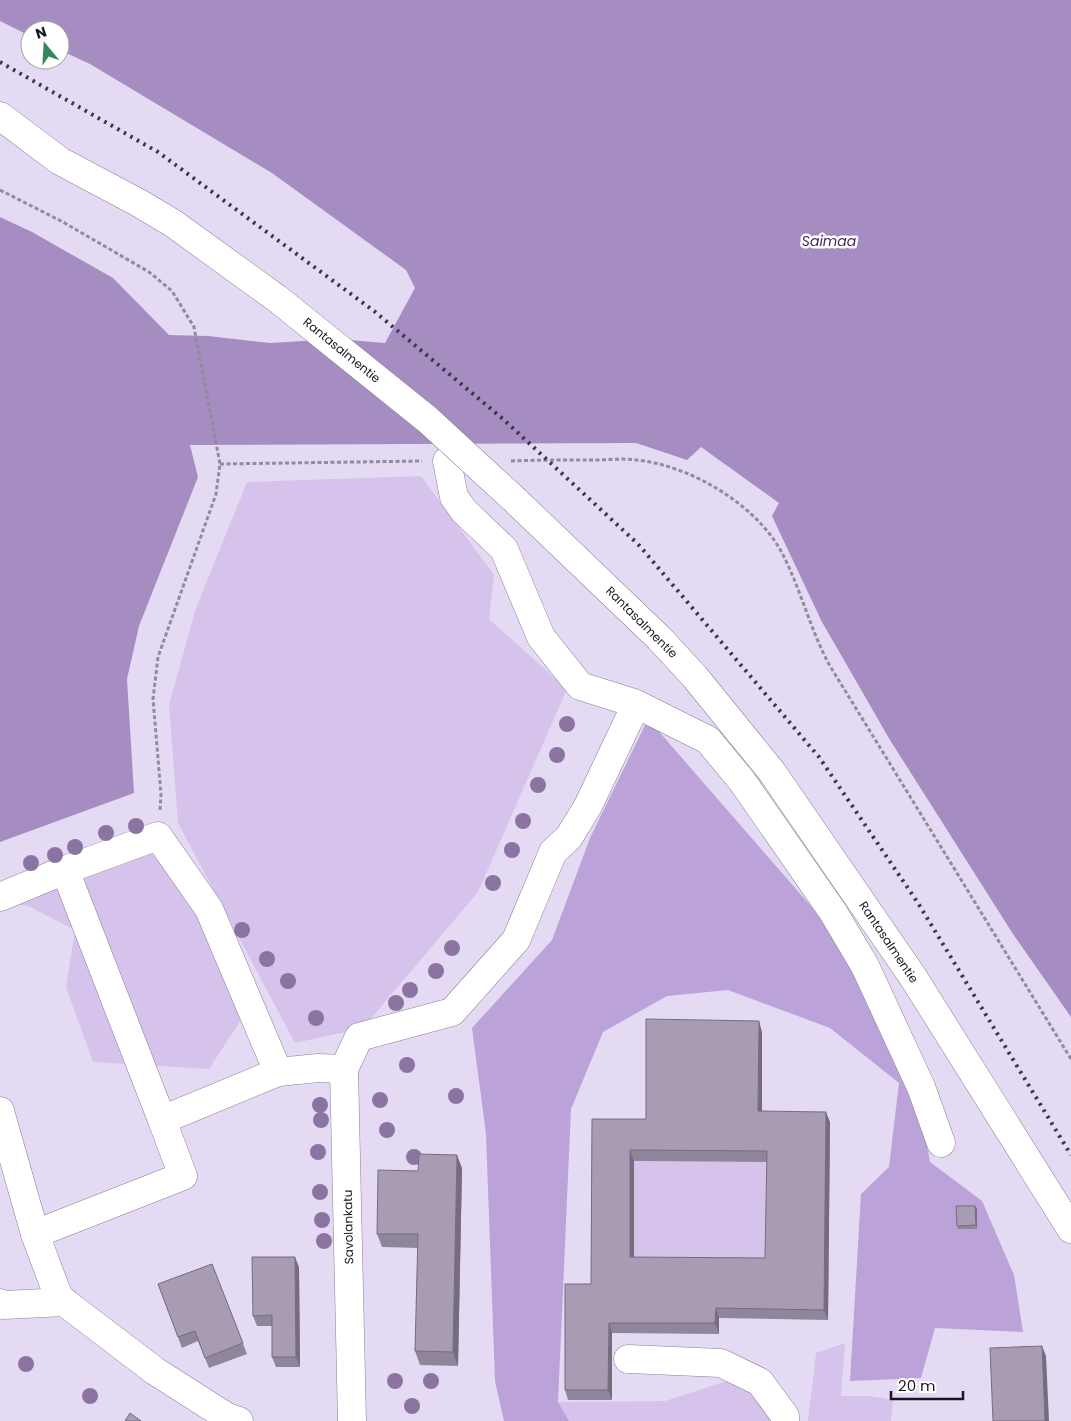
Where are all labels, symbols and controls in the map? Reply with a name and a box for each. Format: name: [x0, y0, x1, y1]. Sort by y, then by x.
north arrow: [20, 20, 70, 70]
text: N: [33, 21, 49, 44]
water label: Saimaa: [802, 231, 857, 251]
street label: Rantasalmentie: [300, 313, 384, 387]
street label: Rantasalmentie: [602, 582, 682, 662]
street label: Rantasalmentie: [855, 898, 923, 986]
street label: Savolankatu: [339, 1190, 357, 1264]
scale bar: [891, 1368, 964, 1400]
text: 20 m: [898, 1375, 936, 1396]

